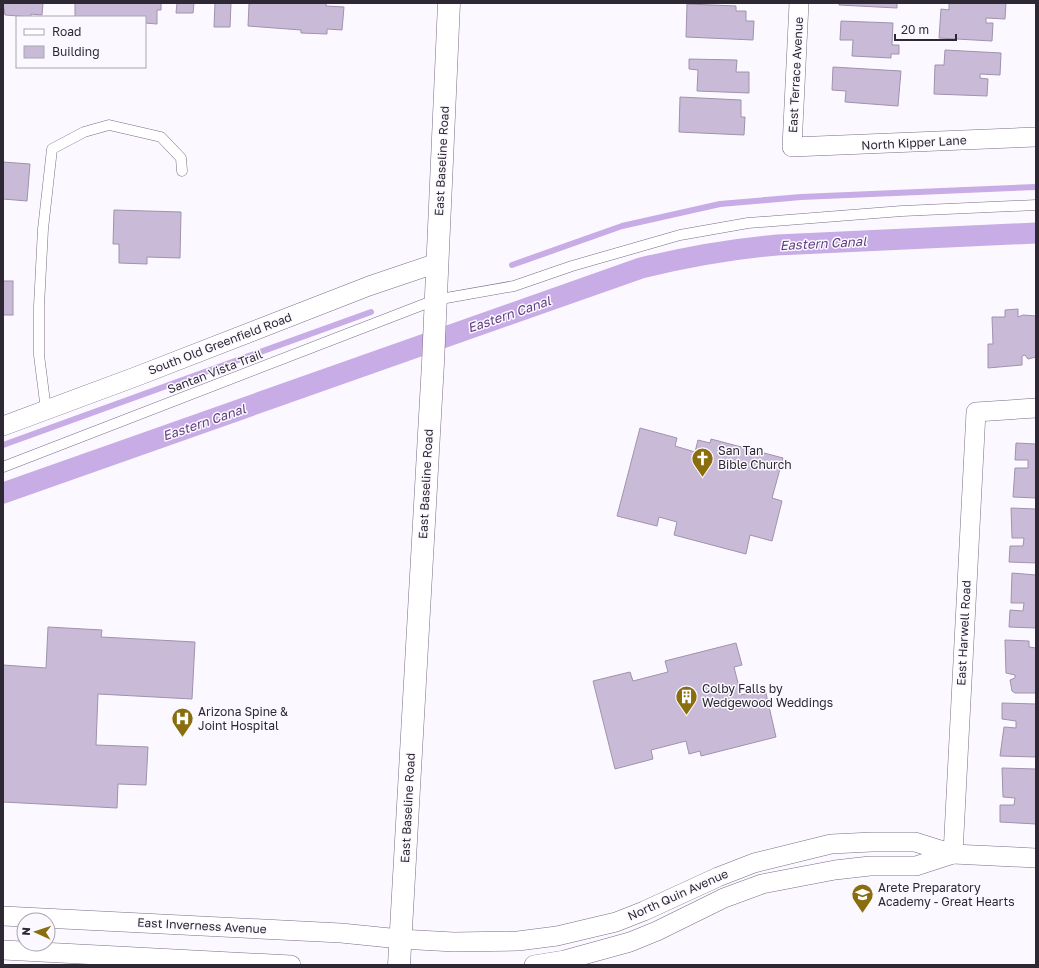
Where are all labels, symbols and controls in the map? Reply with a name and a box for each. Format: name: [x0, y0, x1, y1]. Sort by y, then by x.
legend: [16, 16, 146, 68]
street label: East Terrace Avenue: [785, 16, 806, 133]
scale bar: [895, 16, 956, 42]
text: 20 m: [901, 22, 929, 37]
text: Road: [52, 24, 81, 39]
text: Building: [52, 44, 100, 59]
street label: East Baseline Road: [431, 106, 452, 216]
street label: North Kipper Lane: [861, 132, 967, 153]
water label: Eastern Canal: [779, 233, 868, 253]
water label: Eastern Canal: [465, 292, 553, 336]
street label: South Old Greenfield Road: [146, 309, 294, 378]
street label: Santan Vista Trail: [165, 346, 265, 397]
water label: Eastern Canal: [160, 400, 248, 444]
street label: East Baseline Road: [415, 429, 436, 539]
place label: San Tan Bible Church: [718, 443, 792, 472]
church icon: San Tan Bible Church: [689, 445, 715, 478]
street label: East Harwell Road: [953, 580, 974, 686]
place label: Colby Falls by Wedgewood Weddings: [702, 681, 833, 710]
building icon: Colby Falls by Wedgewood Weddings: [674, 683, 700, 716]
place label: Arizona Spine & Joint Hospital: [198, 704, 288, 733]
hospital icon: Arizona Spine & Joint Hospital: [169, 706, 195, 739]
street label: East Baseline Road: [397, 753, 418, 863]
street label: North Quin Avenue: [625, 866, 730, 923]
place label: Arete Preparatory Academy - Great Hearts: [878, 880, 1015, 909]
school or university icon: Arete Preparatory Academy - Great Hearts: [849, 882, 875, 915]
north arrow: [16, 912, 56, 952]
street label: East Inverness Avenue: [137, 915, 267, 936]
text: N: [19, 927, 32, 936]

